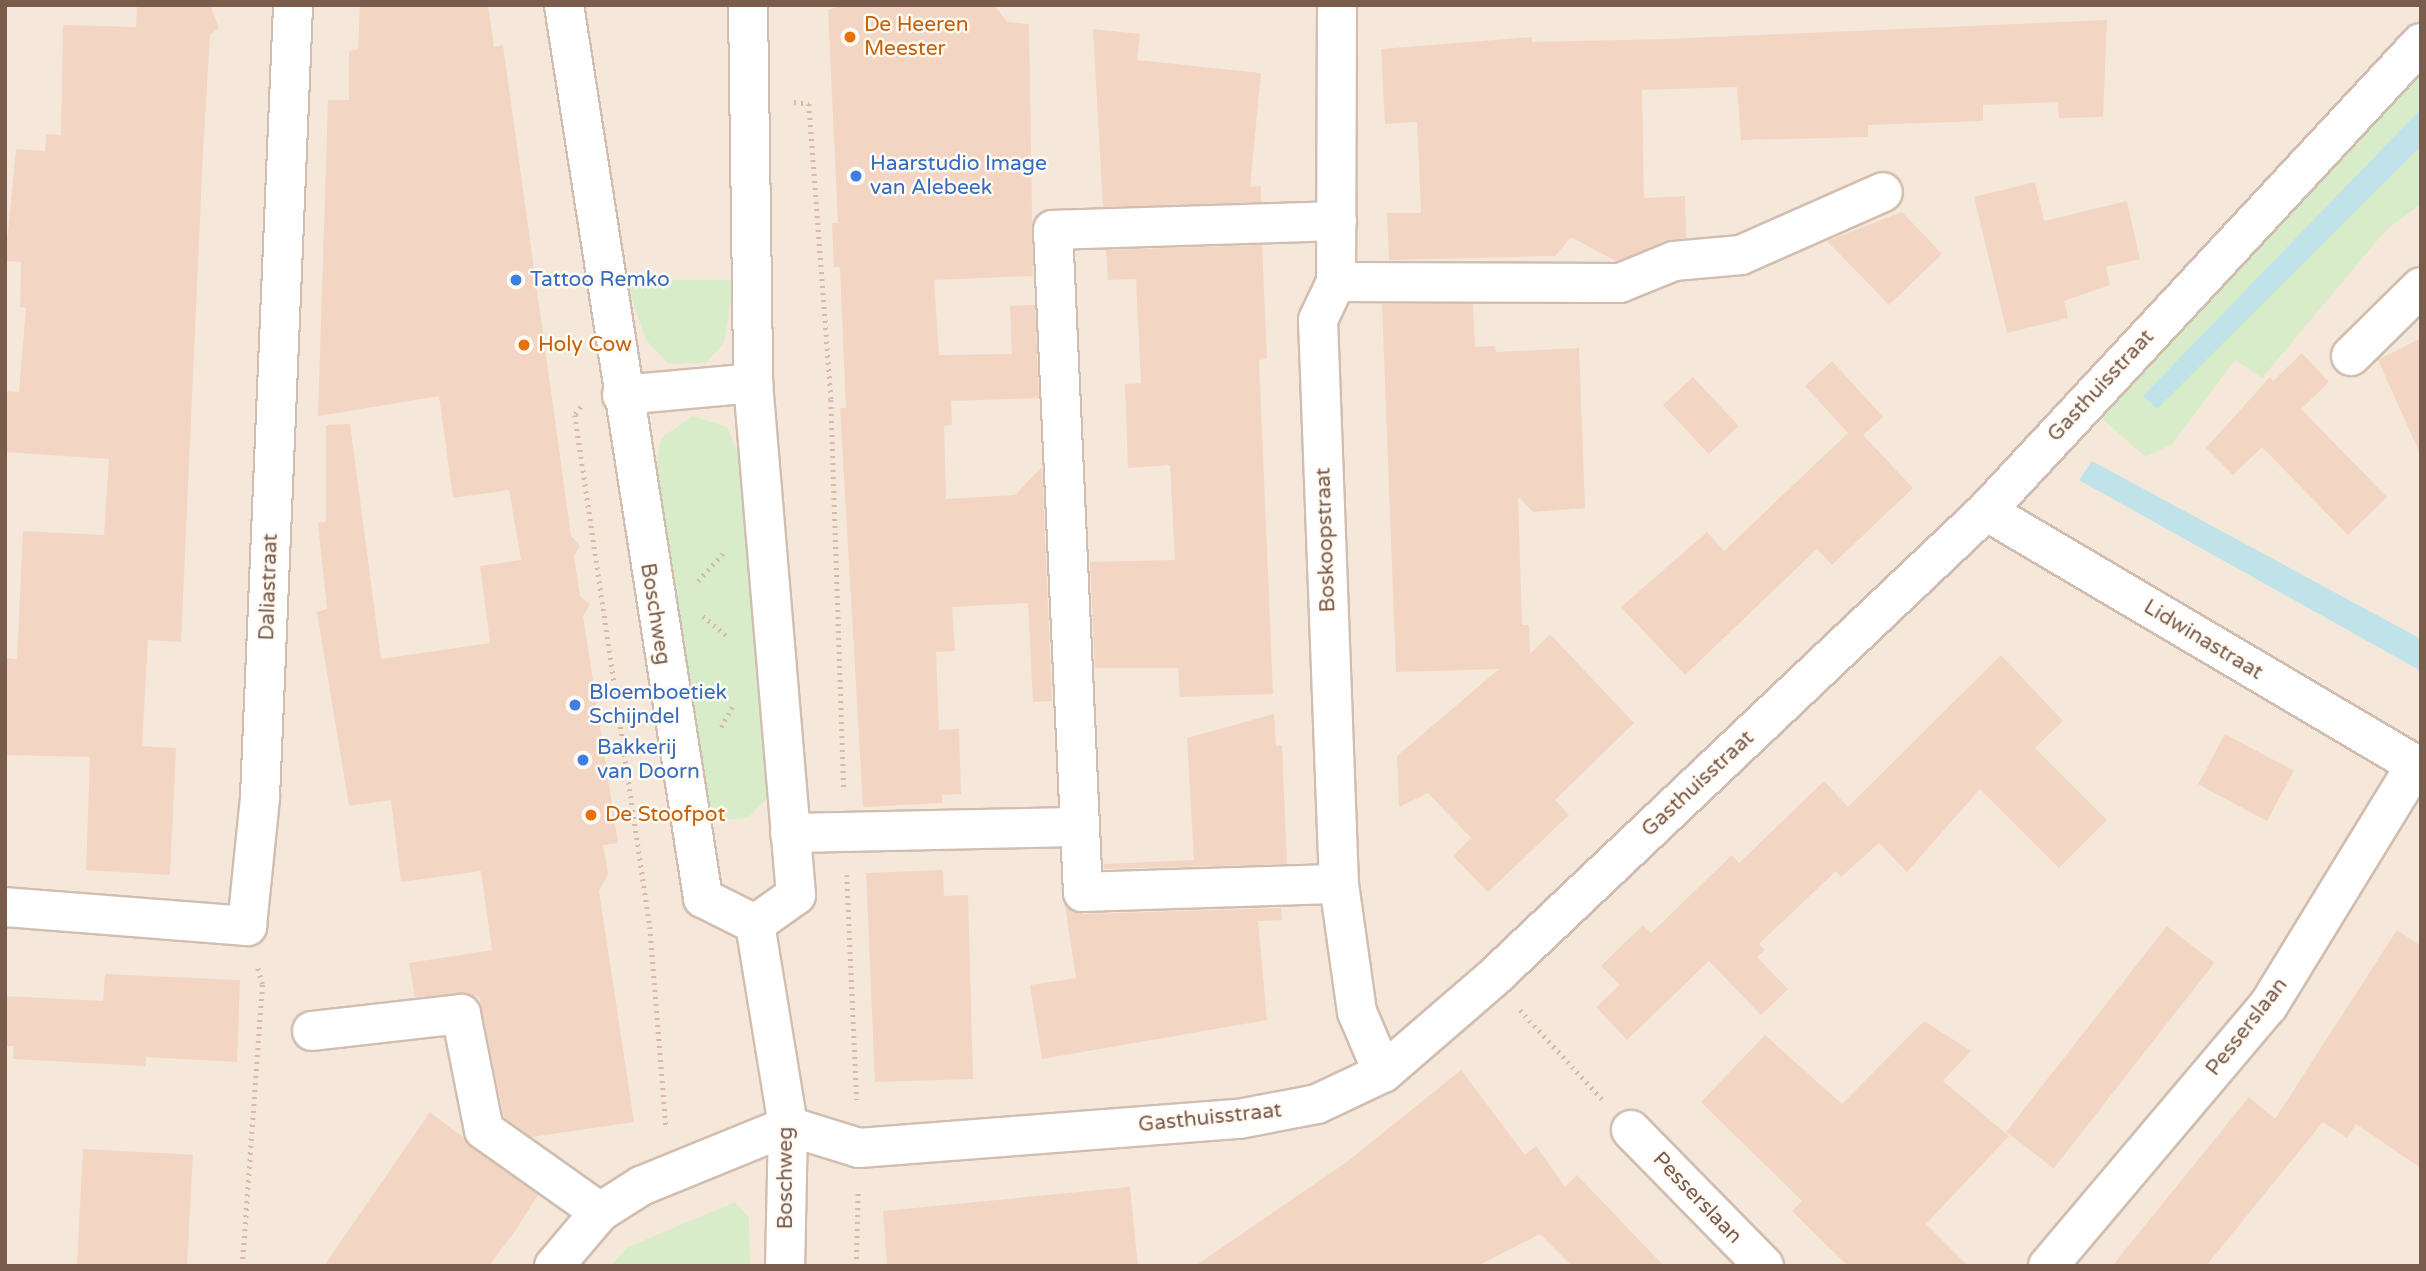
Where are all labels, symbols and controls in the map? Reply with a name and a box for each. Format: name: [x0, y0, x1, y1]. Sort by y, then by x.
place label: De Heeren Meester: [864, 12, 968, 62]
marker: De Heeren Meester: [842, 29, 858, 45]
place label: Haarstudio Image van Alebeek: [870, 151, 1047, 201]
marker: Haarstudio Image van Alebeek: [848, 168, 864, 184]
place label: Tattoo Remko: [530, 267, 670, 293]
marker: Tattoo Remko: [508, 272, 524, 288]
street label: Gasthuisstraat: [2043, 325, 2159, 447]
place label: Holy Cow: [538, 332, 632, 358]
marker: Holy Cow: [516, 337, 532, 353]
street label: Boskoopstraat: [1311, 467, 1341, 613]
street label: Daliastraat: [255, 533, 283, 641]
street label: Boschweg: [635, 561, 675, 667]
street label: Lidwinastraat: [2139, 595, 2267, 685]
place label: Bloemboetiek Schijndel: [589, 680, 727, 730]
marker: Bloemboetiek Schijndel: [567, 697, 583, 713]
street label: Gasthuisstraat: [1637, 726, 1759, 842]
place label: Bakkerij van Doorn: [597, 735, 700, 785]
marker: Bakkerij van Doorn: [575, 752, 591, 768]
place label: De Stoofpot: [605, 802, 725, 828]
marker: De Stoofpot: [583, 807, 599, 823]
street label: Pesserslaan: [2201, 973, 2293, 1081]
street label: Gasthuisstraat: [1137, 1098, 1283, 1138]
street label: Boschweg: [773, 1127, 799, 1229]
street label: Pesserslaan: [1647, 1147, 1747, 1249]

